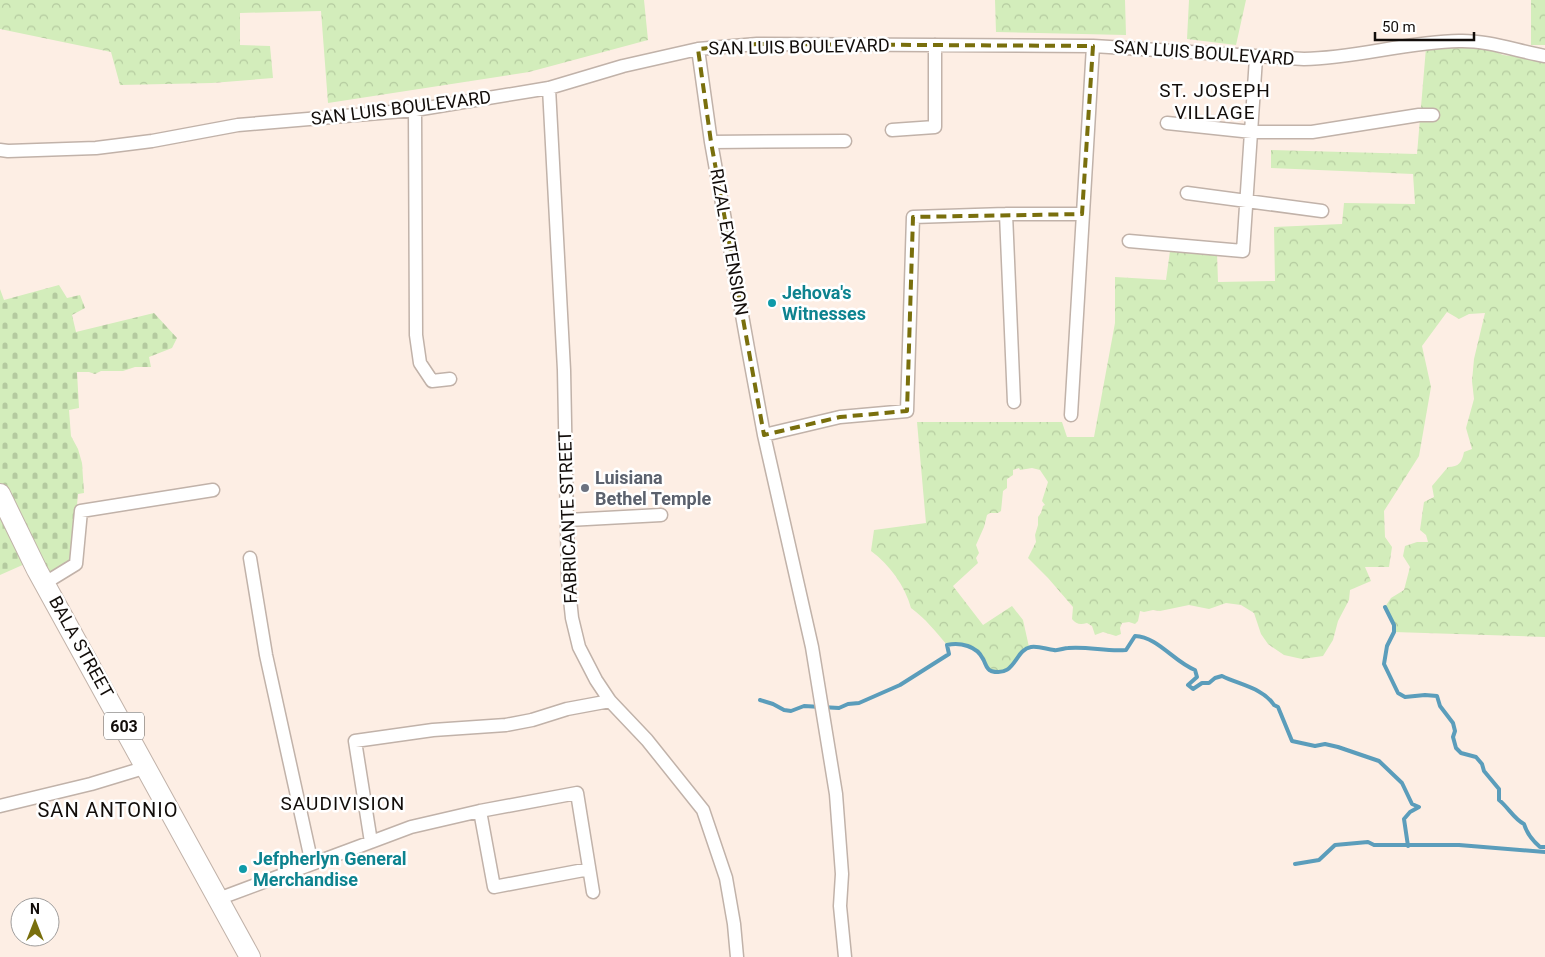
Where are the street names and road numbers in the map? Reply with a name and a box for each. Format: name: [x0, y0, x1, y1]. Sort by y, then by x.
street label: SAN LUIS BOULEVARD: [708, 34, 890, 59]
street label: SAN LUIS BOULEVARD: [1113, 36, 1295, 69]
street label: SAN LUIS BOULEVARD: [310, 86, 492, 129]
street label: RIZAL EXTENSION: [706, 167, 753, 317]
street label: FABRICANTE STREET: [554, 430, 581, 604]
street label: BALA STREET: [45, 592, 118, 701]
road number: 603: [104, 712, 144, 739]

